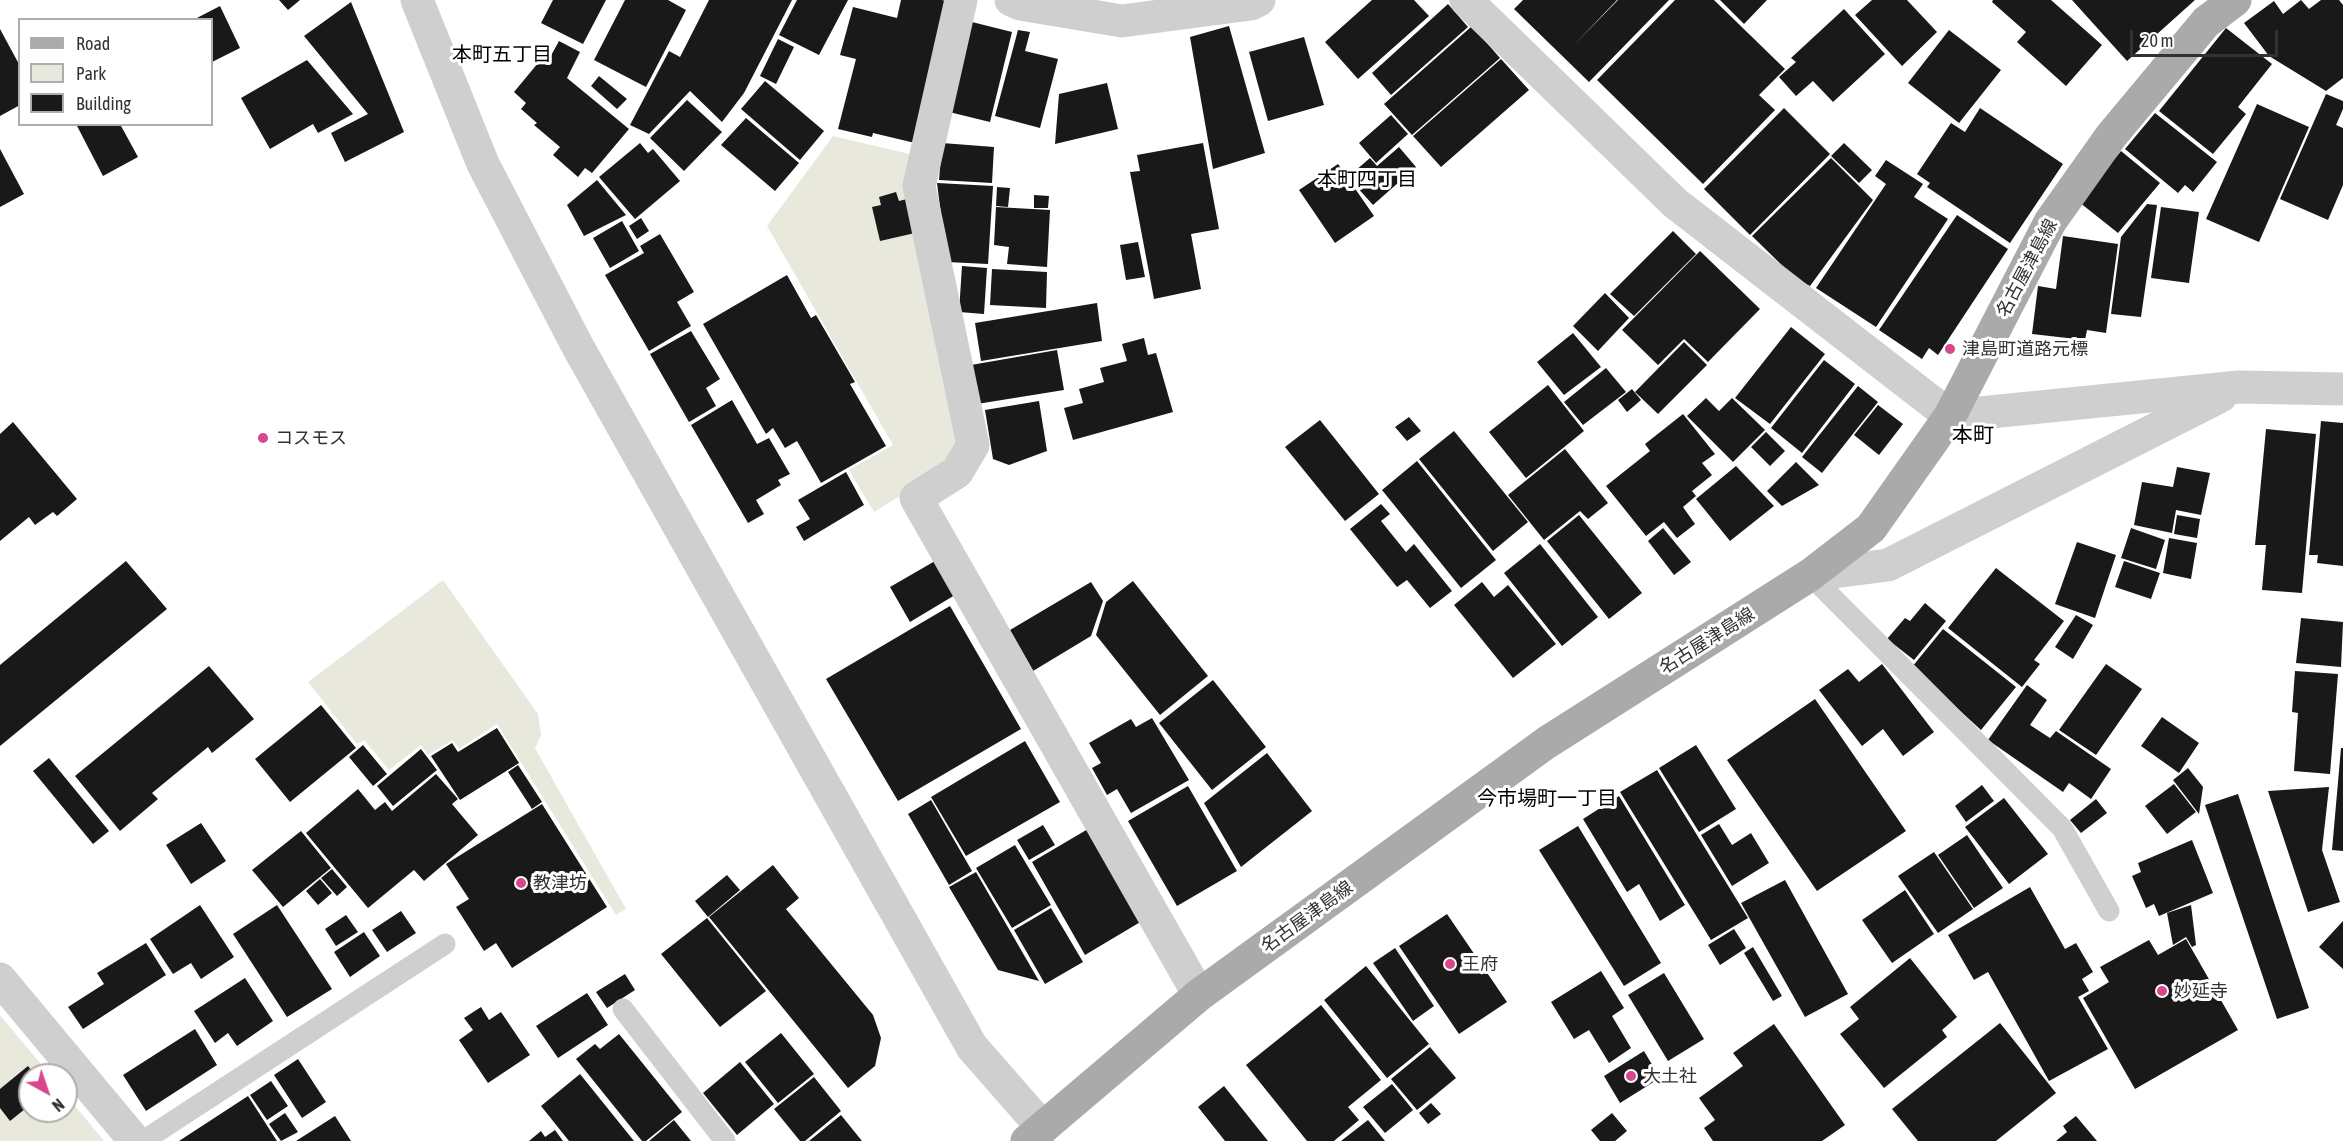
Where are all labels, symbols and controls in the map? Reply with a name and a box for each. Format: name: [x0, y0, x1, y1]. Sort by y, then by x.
legend: [18, 18, 213, 126]
scale bar: [2133, 18, 2282, 56]
text: 20 m: [2141, 30, 2173, 51]
text: Road: [76, 33, 110, 54]
district label: 本町五丁目: [452, 43, 552, 67]
text: Park: [76, 63, 106, 84]
text: Building: [76, 93, 131, 114]
district label: 本町四丁目: [1317, 168, 1417, 192]
street label: 名古屋津島線: [1992, 215, 2062, 321]
place label: 津島町道路元標: [1962, 338, 2088, 360]
marker: 津島町道路元標: [1943, 342, 1957, 356]
district label: 本町: [1952, 422, 1994, 448]
place label: コスモス: [275, 427, 347, 449]
marker: コスモス: [256, 431, 270, 445]
street label: 名古屋津島線: [1655, 603, 1759, 679]
district label: 今市場町一丁目: [1477, 787, 1617, 811]
place label: 教津坊: [533, 872, 587, 894]
marker: 教津坊: [514, 876, 528, 890]
street label: 名古屋津島線: [1257, 877, 1357, 957]
place label: 王府: [1462, 953, 1498, 975]
marker: 王府: [1443, 957, 1457, 971]
place label: 妙延寺: [2174, 980, 2228, 1002]
marker: 妙延寺: [2155, 984, 2169, 998]
north arrow: [18, 1063, 78, 1123]
place label: 大土社: [1643, 1065, 1697, 1087]
marker: 大土社: [1624, 1069, 1638, 1083]
text: N: [49, 1095, 68, 1115]

